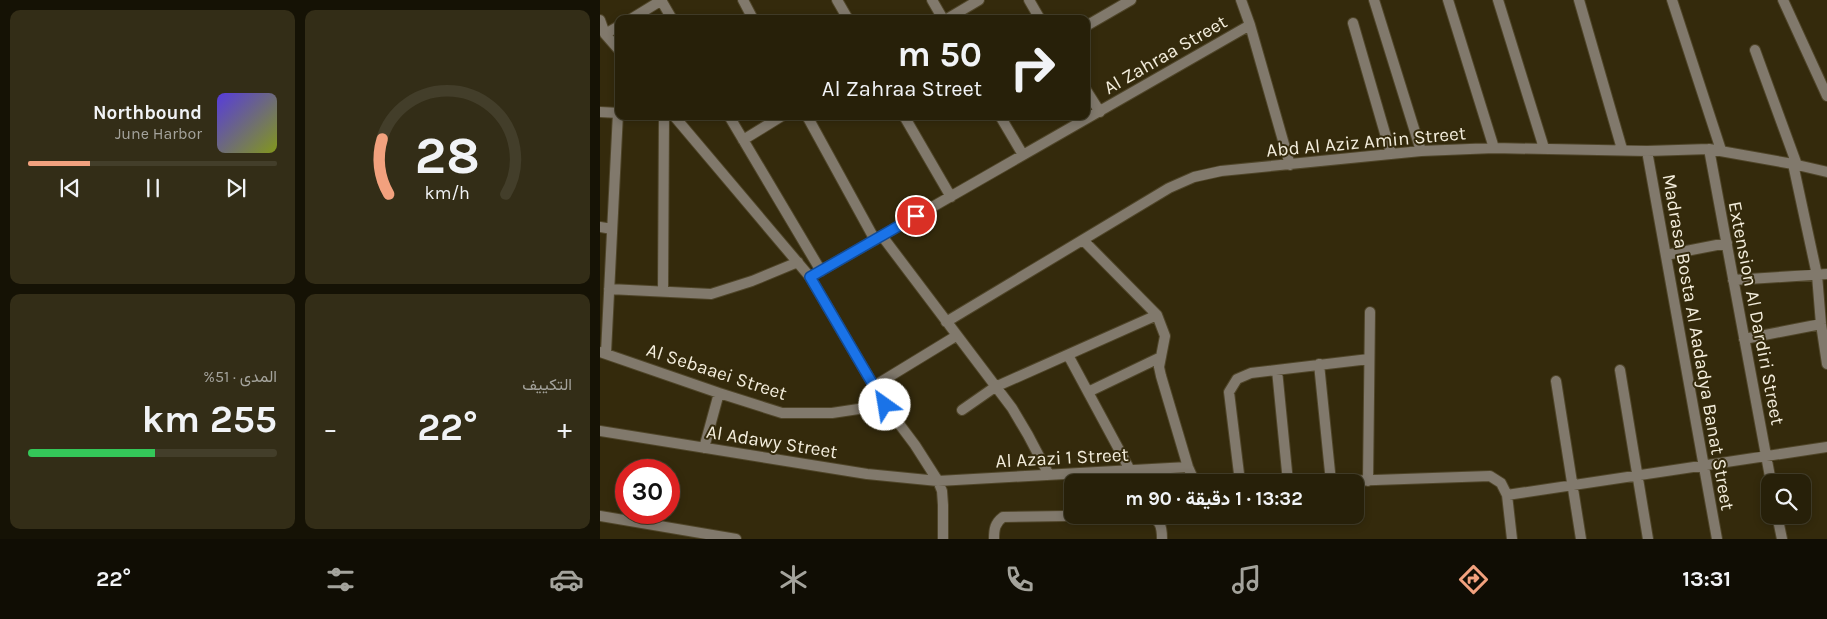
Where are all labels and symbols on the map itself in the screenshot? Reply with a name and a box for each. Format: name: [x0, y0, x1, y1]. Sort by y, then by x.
street label: Al Zahraa Street: [1100, 11, 1231, 99]
street label: Abd Al Aziz Amin Street: [1265, 122, 1467, 162]
street label: Madrasa Bosta Al Aadadya Banat Street: [1658, 172, 1738, 512]
pin: [895, 195, 937, 237]
street label: Extension Al Dardiri Street: [1724, 199, 1789, 427]
street label: Al Sebaaei Street: [644, 339, 790, 405]
position arrow: [858, 378, 910, 430]
street label: Al Adawy Street: [705, 421, 839, 463]
street label: Al Azazi 1 Street: [995, 444, 1129, 472]
speed limit sign: 30: [615, 459, 680, 524]

